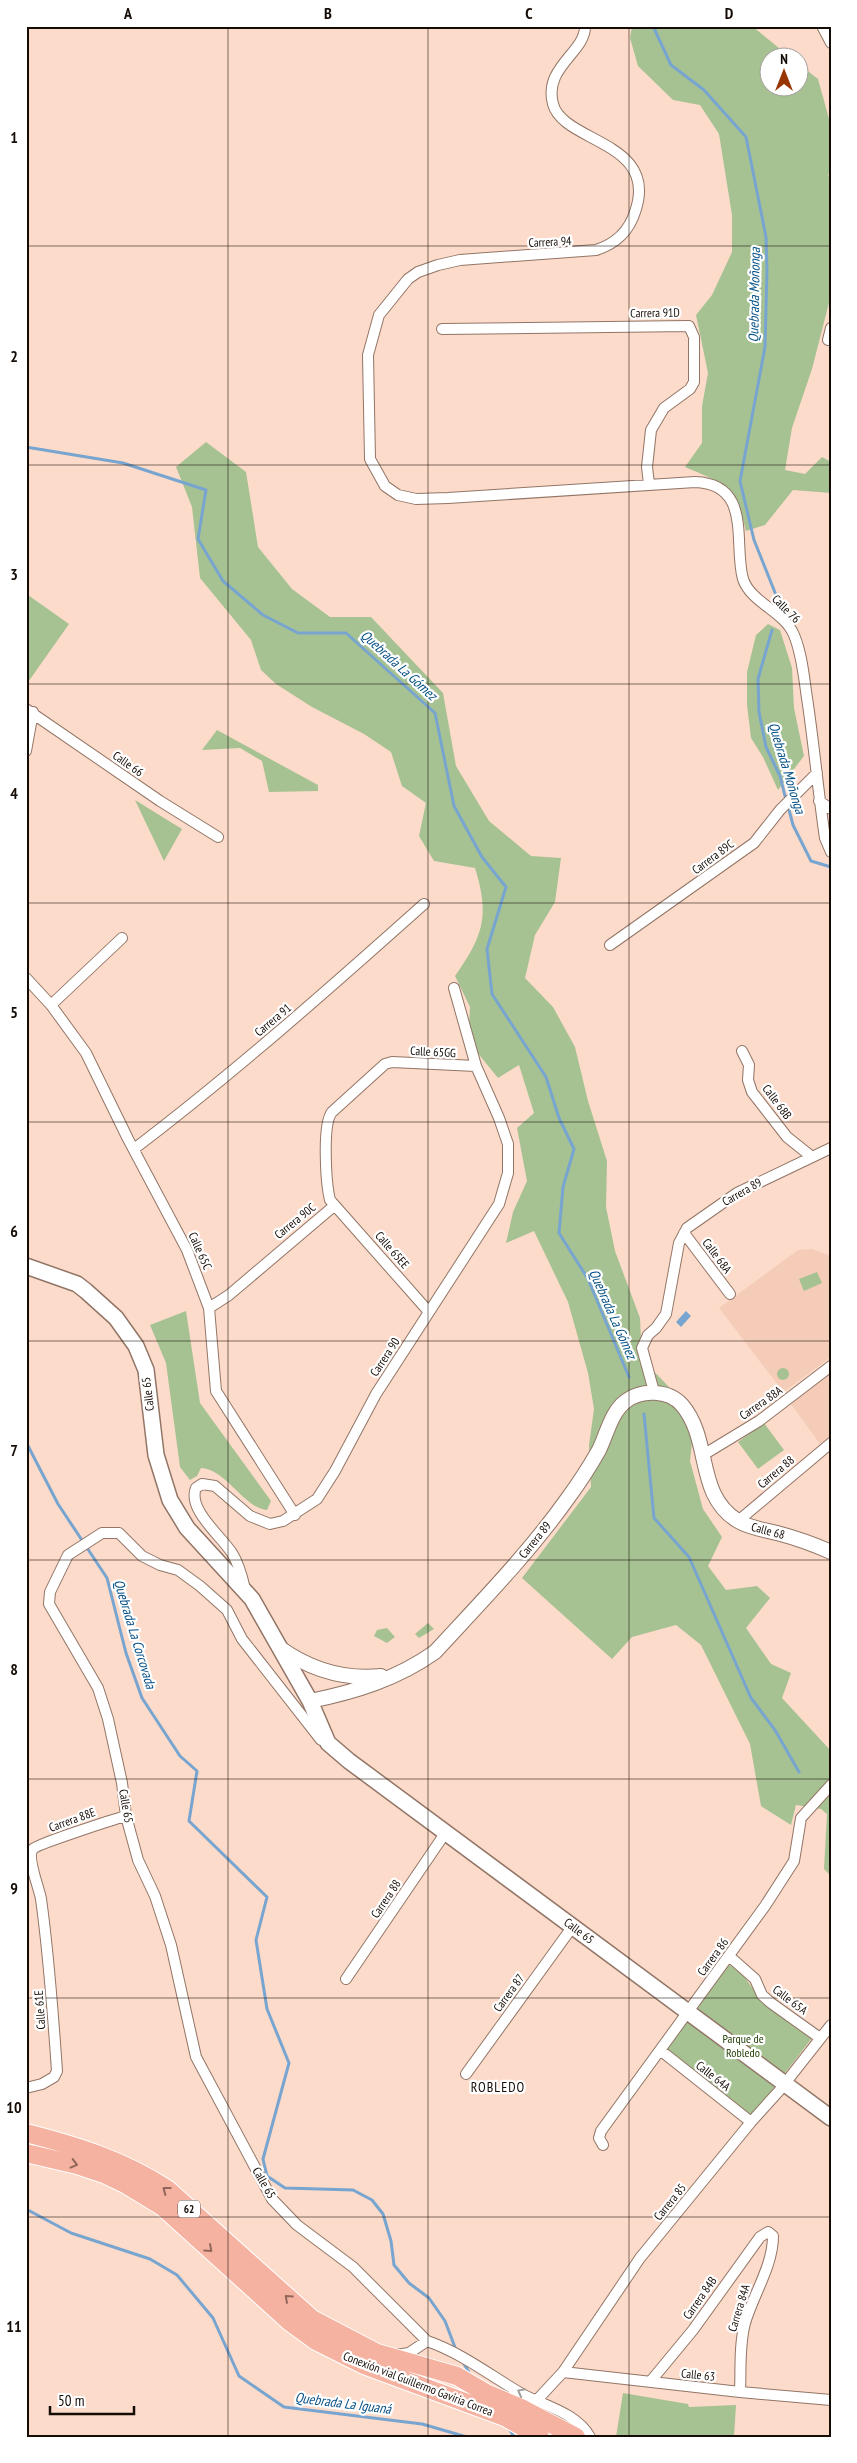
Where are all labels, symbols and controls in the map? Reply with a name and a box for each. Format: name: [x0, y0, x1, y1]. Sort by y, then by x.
text: A: [123, 3, 133, 23]
text: B: [324, 3, 332, 23]
text: C: [525, 3, 533, 23]
text: D: [725, 3, 734, 23]
north arrow: [760, 48, 810, 98]
text: N: [780, 50, 788, 68]
text: 1: [10, 127, 18, 147]
street label: Carrera 94: [528, 233, 572, 250]
water label: Quebrada Moñonga: [744, 246, 764, 342]
street label: Carrera 91D: [630, 305, 680, 320]
text: 2: [10, 346, 18, 366]
text: 3: [10, 564, 18, 584]
street label: Calle 76: [769, 591, 804, 626]
water label: Quebrada La Gómez: [357, 626, 442, 705]
water label: Quebrada Moñonga: [765, 720, 810, 817]
street label: Calle 66: [110, 748, 147, 779]
text: 4: [10, 783, 18, 803]
street label: Carrera 89C: [689, 836, 737, 877]
street label: Carrera 91: [251, 1000, 294, 1039]
text: 5: [10, 1002, 18, 1022]
street label: Calle 65GG: [410, 1043, 456, 1060]
street label: Calle 68B: [759, 1081, 796, 1122]
street label: Carrera 89: [719, 1174, 764, 1209]
street label: Carrera 90C: [271, 1199, 319, 1242]
text: 6: [10, 1221, 18, 1241]
street label: Calle 65EE: [372, 1228, 413, 1271]
street label: Calle 65C: [186, 1230, 216, 1272]
street label: Calle 68A: [699, 1235, 736, 1276]
water label: Quebrada La Gómez: [585, 1266, 642, 1364]
street label: Carrera 90: [367, 1335, 403, 1379]
street label: Calle 65: [138, 1376, 157, 1412]
street label: Carrera 88A: [736, 1382, 785, 1423]
text: 7: [10, 1440, 18, 1460]
street label: Carrera 88: [754, 1452, 797, 1491]
street label: Carrera 89: [515, 1518, 554, 1561]
street label: Calle 68: [750, 1519, 787, 1542]
water label: Quebrada La Corcovada: [110, 1577, 161, 1692]
text: 8: [10, 1659, 18, 1679]
street label: Calle 65: [116, 1788, 137, 1824]
street label: Carrera 88E: [47, 1804, 97, 1835]
street label: Carrera 88: [367, 1877, 404, 1921]
text: 9: [10, 1878, 18, 1898]
street label: Calle 65: [561, 1914, 597, 1947]
street label: Carrera 86: [694, 1935, 731, 1979]
street label: Carrera 87: [490, 1971, 527, 2015]
street label: Calle 65A: [770, 1982, 811, 2018]
street label: Calle 61E: [31, 1990, 48, 2030]
park label: Parque de Robledo: [722, 2031, 764, 2060]
street label: Calle 64A: [693, 2057, 734, 2094]
district label: ROBLEDO: [471, 2078, 525, 2096]
text: 10: [6, 2097, 22, 2117]
one-way arrow: [69, 2159, 77, 2169]
street label: Calle 65: [249, 2164, 279, 2201]
street label: Carrera 85: [650, 2180, 689, 2223]
one-way arrow: [163, 2186, 172, 2195]
road number: 62: [178, 2200, 200, 2218]
one-way arrow: [204, 2244, 213, 2253]
street label: Carrera 84B: [679, 2273, 720, 2322]
street label: Carrera 84A: [724, 2282, 753, 2333]
one-way arrow: [284, 2294, 293, 2303]
text: 11: [6, 2316, 22, 2336]
street label: Conexión vial Guillermo Gaviria Correa: [341, 2348, 495, 2419]
street label: Calle 63: [680, 2365, 716, 2384]
scale bar: [50, 2383, 134, 2415]
water label: Quebrada La Iguaná: [294, 2388, 393, 2418]
one-way arrow: [517, 2389, 526, 2399]
text: 50 m: [58, 2391, 84, 2410]

